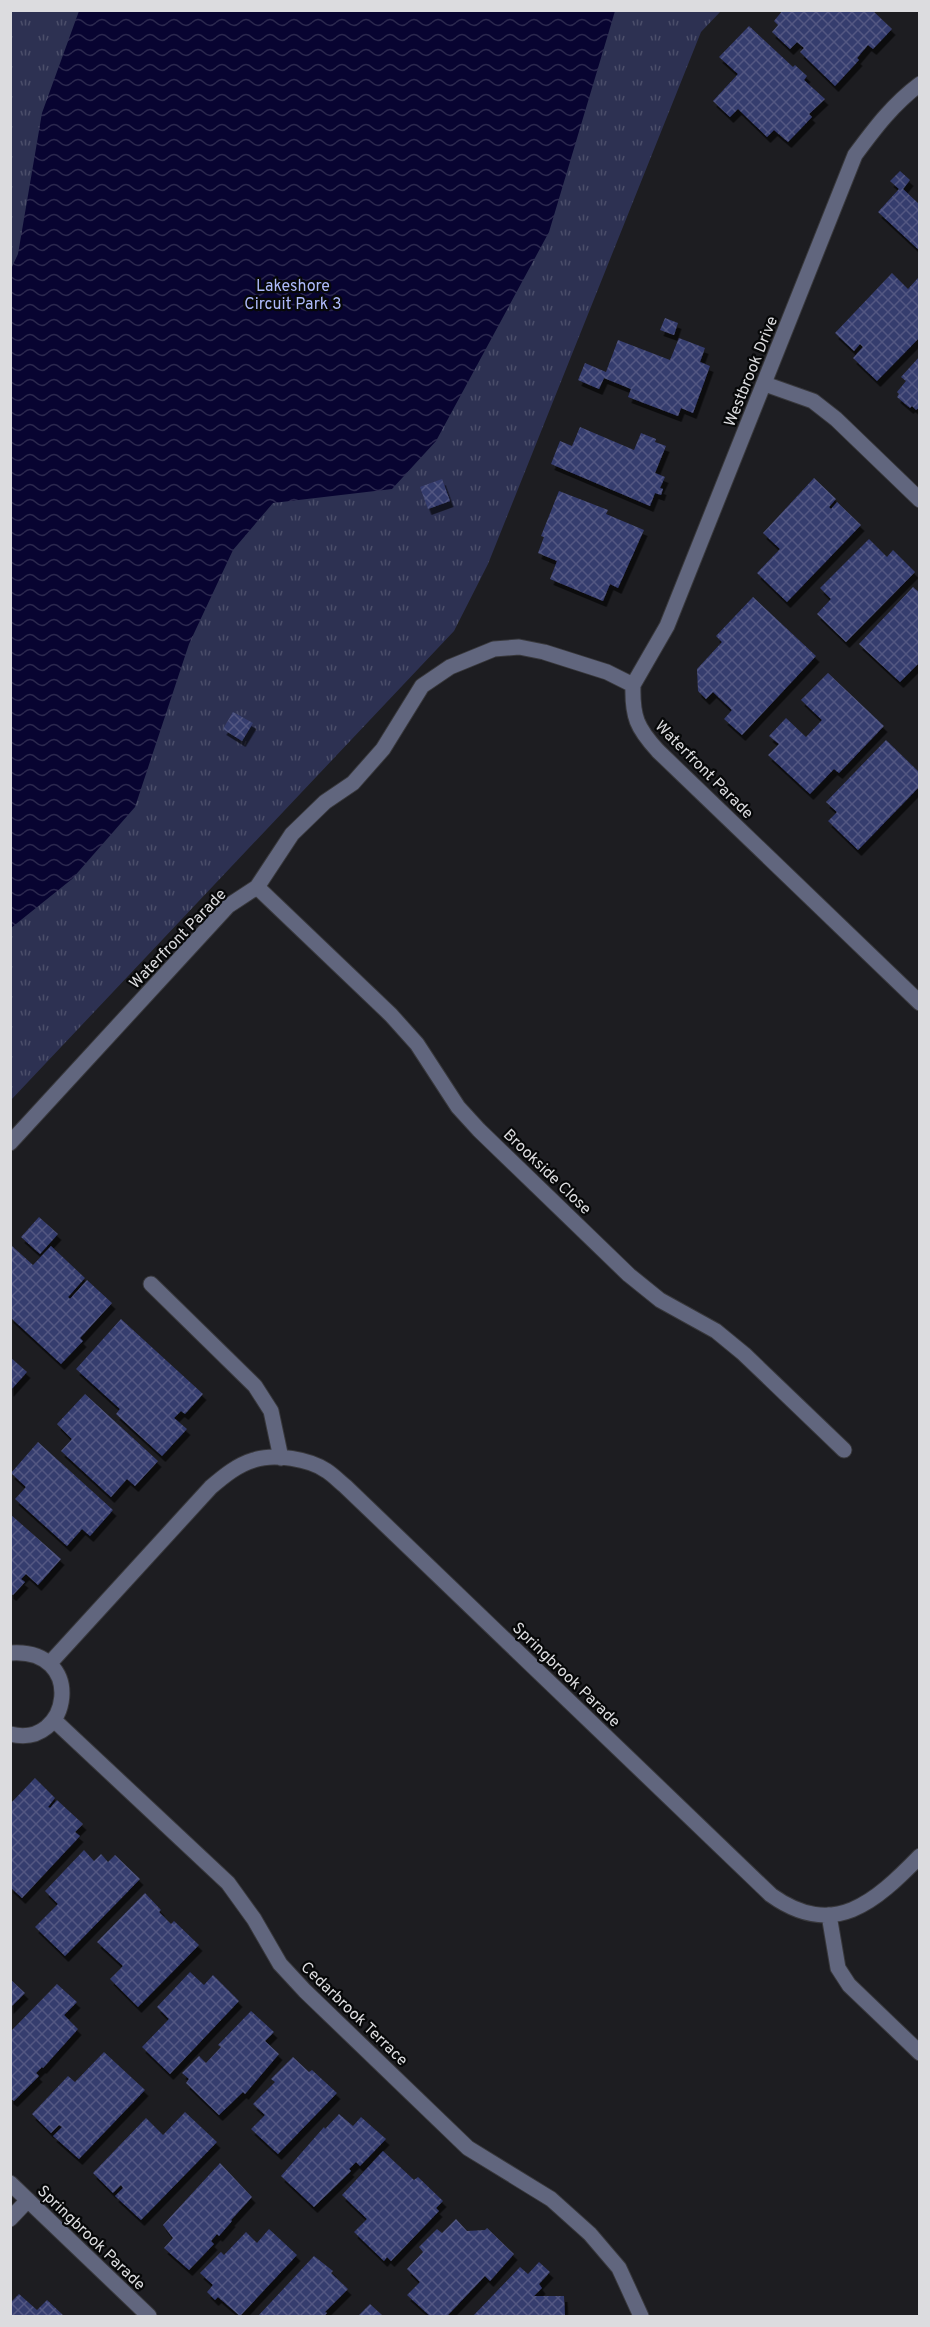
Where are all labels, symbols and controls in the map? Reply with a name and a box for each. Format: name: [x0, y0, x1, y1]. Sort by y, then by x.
park label: Lakeshore Circuit Park 3: [244, 277, 342, 315]
street label: Westbrook Drive: [721, 313, 783, 430]
street label: Waterfront Parade: [650, 717, 757, 824]
street label: Waterfront Parade: [126, 885, 231, 994]
street label: Brookside Close: [498, 1125, 595, 1220]
street label: Springbrook Parade: [507, 1619, 624, 1732]
street label: Cedarbrook Terrace: [296, 1958, 412, 2071]
street label: Springbrook Parade: [32, 2182, 149, 2295]

